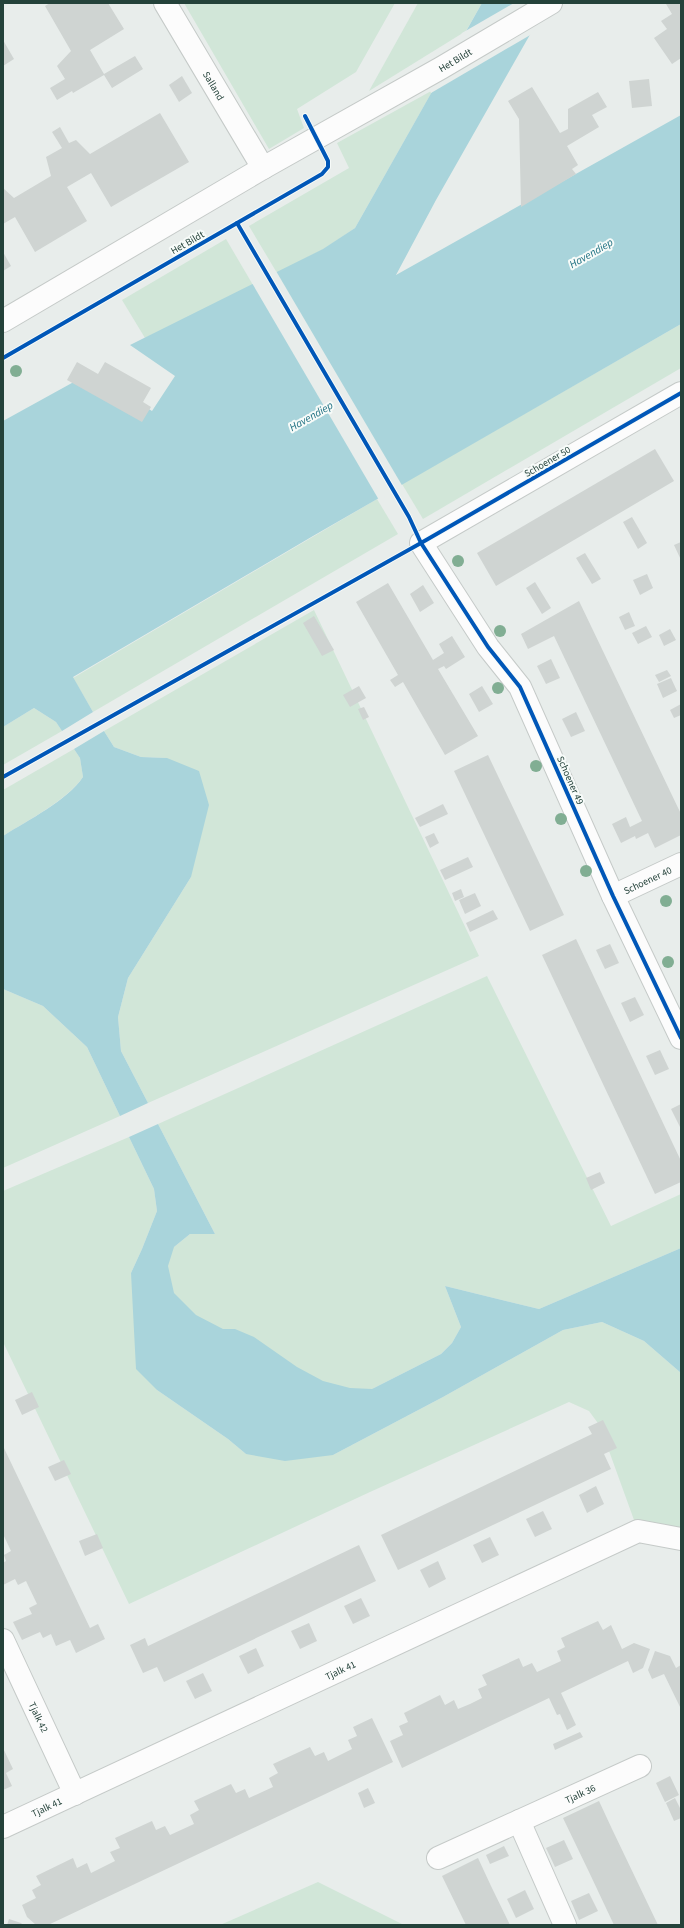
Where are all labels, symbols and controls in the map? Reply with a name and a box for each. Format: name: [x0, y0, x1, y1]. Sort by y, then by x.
street label: Het Bildt: [436, 45, 475, 76]
street label: Salland: [199, 69, 227, 103]
street label: Het Bildt: [168, 227, 207, 258]
water label: Havendiep: [567, 235, 616, 272]
water label: Havendiep: [287, 398, 336, 435]
street label: Schoener 50: [522, 443, 573, 481]
street label: Schoener 49: [553, 754, 587, 807]
street label: Schoener 40: [621, 863, 674, 898]
street label: Tjalk 41: [323, 1658, 358, 1684]
street label: Tjalk 42: [25, 1700, 51, 1735]
street label: Tjalk 36: [563, 1781, 598, 1807]
street label: Tjalk 41: [29, 1794, 65, 1821]

